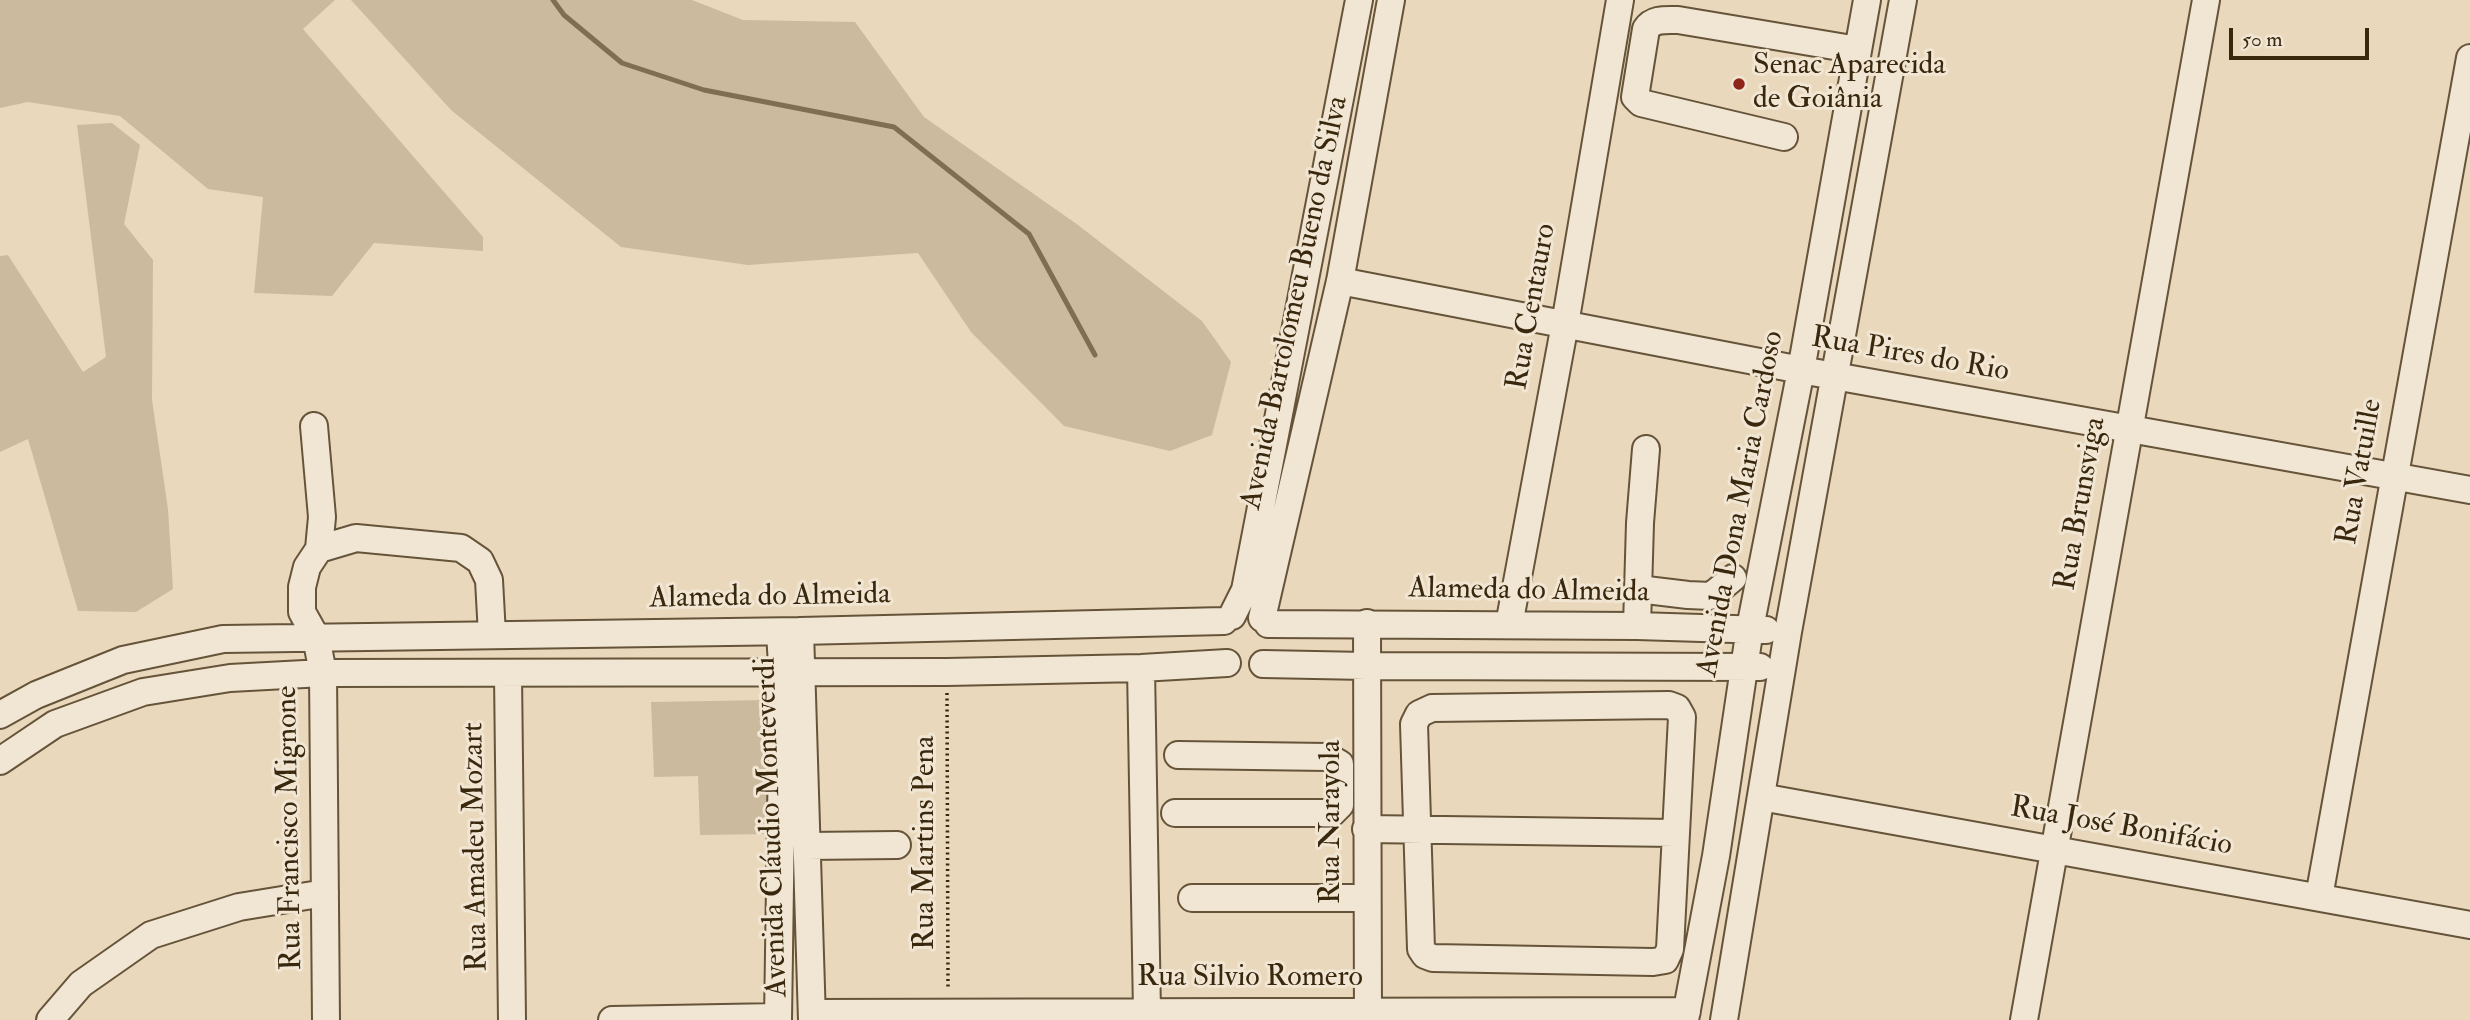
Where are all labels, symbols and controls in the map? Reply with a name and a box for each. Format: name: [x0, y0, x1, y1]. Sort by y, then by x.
scale bar: [2232, 14, 2372, 58]
text: 50 m: [2242, 26, 2283, 53]
place label: Senac Aparecida de Goiânia: [1753, 49, 1946, 119]
marker: Senac Aparecida de Goiânia: [1731, 76, 1747, 92]
street label: Avenida Bartolomeu Bueno da Silva: [1235, 93, 1357, 513]
street label: Rua Centauro: [1501, 221, 1565, 393]
street label: Rua Pires do Rio: [1808, 321, 2012, 391]
street label: Avenida Dona Maria Cardoso: [1691, 328, 1793, 680]
street label: Rua Vatuille: [2330, 396, 2392, 548]
street label: Rua Brunsviga: [2049, 415, 2115, 593]
street label: Alameda do Almeida: [1408, 572, 1650, 612]
street label: Alameda do Almeida: [649, 578, 891, 618]
street label: Avenida Cláudio Monteverdi: [749, 656, 797, 998]
street label: Rua Francisco Mignone: [271, 685, 311, 971]
street label: Rua Amadeu Mozart: [457, 722, 497, 972]
street label: Rua Martins Pena: [909, 736, 945, 950]
street label: Rua Narayola: [1315, 740, 1351, 904]
street label: Rua José Bonifácio: [2007, 791, 2235, 865]
street label: Rua Silvio Romero: [1137, 961, 1363, 997]

